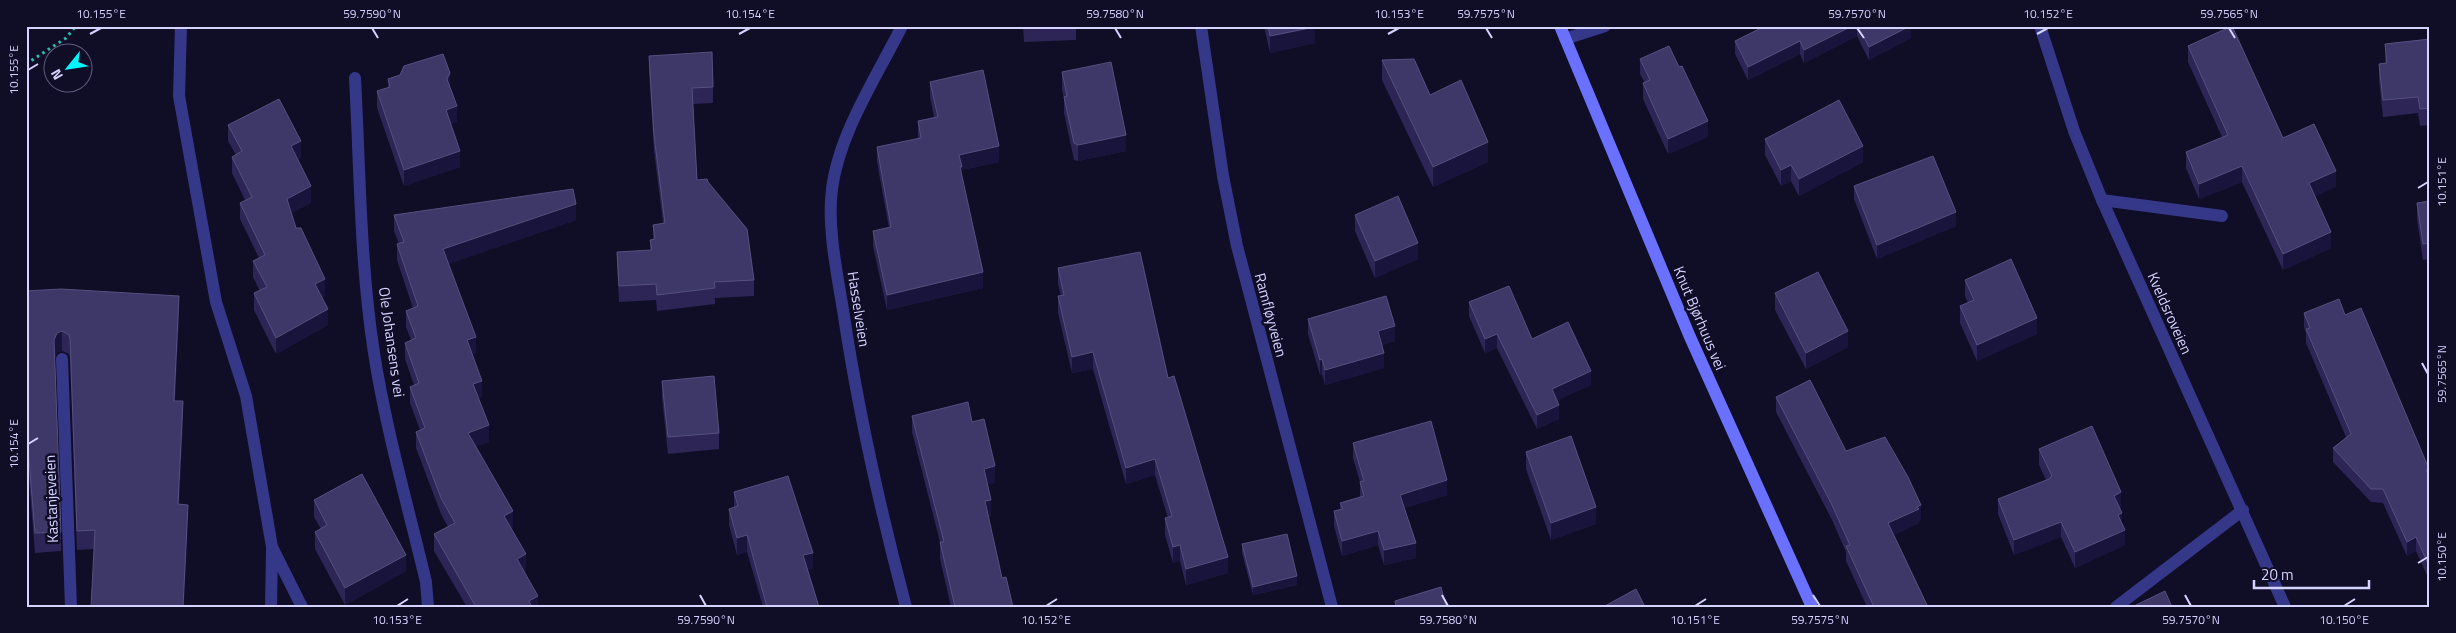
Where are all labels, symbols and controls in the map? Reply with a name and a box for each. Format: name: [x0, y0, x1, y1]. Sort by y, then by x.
text: 10.155°E: [76, 4, 126, 23]
text: 59.7590°N: [343, 4, 401, 23]
text: 10.154°E: [725, 4, 775, 23]
text: 59.7580°N: [1086, 4, 1144, 23]
text: 10.153°E: [1374, 4, 1424, 23]
text: 59.7575°N: [1457, 4, 1515, 23]
text: 59.7570°N: [1828, 4, 1886, 23]
text: 10.152°E: [2023, 4, 2073, 23]
text: 59.7565°N: [2200, 4, 2258, 23]
north arrow: [42, 42, 92, 92]
text: 10.155°E: [4, 45, 23, 95]
text: N: [45, 65, 68, 84]
text: 10.151°E: [2432, 157, 2451, 207]
street label: Knut Bjørhuus vei: [1668, 262, 1732, 374]
street label: Kveldsroveien: [2142, 268, 2198, 358]
street label: Hasselveien: [842, 270, 876, 348]
street label: Ramfløyveien: [1249, 270, 1293, 360]
street label: Ole Johansens vei: [373, 286, 411, 398]
text: 59.7565°N: [2432, 345, 2451, 403]
text: 10.154°E: [4, 419, 23, 469]
street label: Kastanjeveien: [38, 455, 64, 543]
text: 10.150°E: [2432, 532, 2451, 582]
scale bar: [2254, 558, 2368, 590]
text: 20 m: [2261, 563, 2294, 586]
text: 10.153°E: [372, 610, 422, 629]
text: 59.7590°N: [677, 610, 735, 629]
text: 10.152°E: [1021, 610, 1071, 629]
text: 59.7580°N: [1419, 610, 1477, 629]
text: 10.151°E: [1670, 610, 1720, 629]
text: 59.7575°N: [1791, 610, 1849, 629]
text: 59.7570°N: [2162, 610, 2220, 629]
text: 10.150°E: [2319, 610, 2369, 629]

